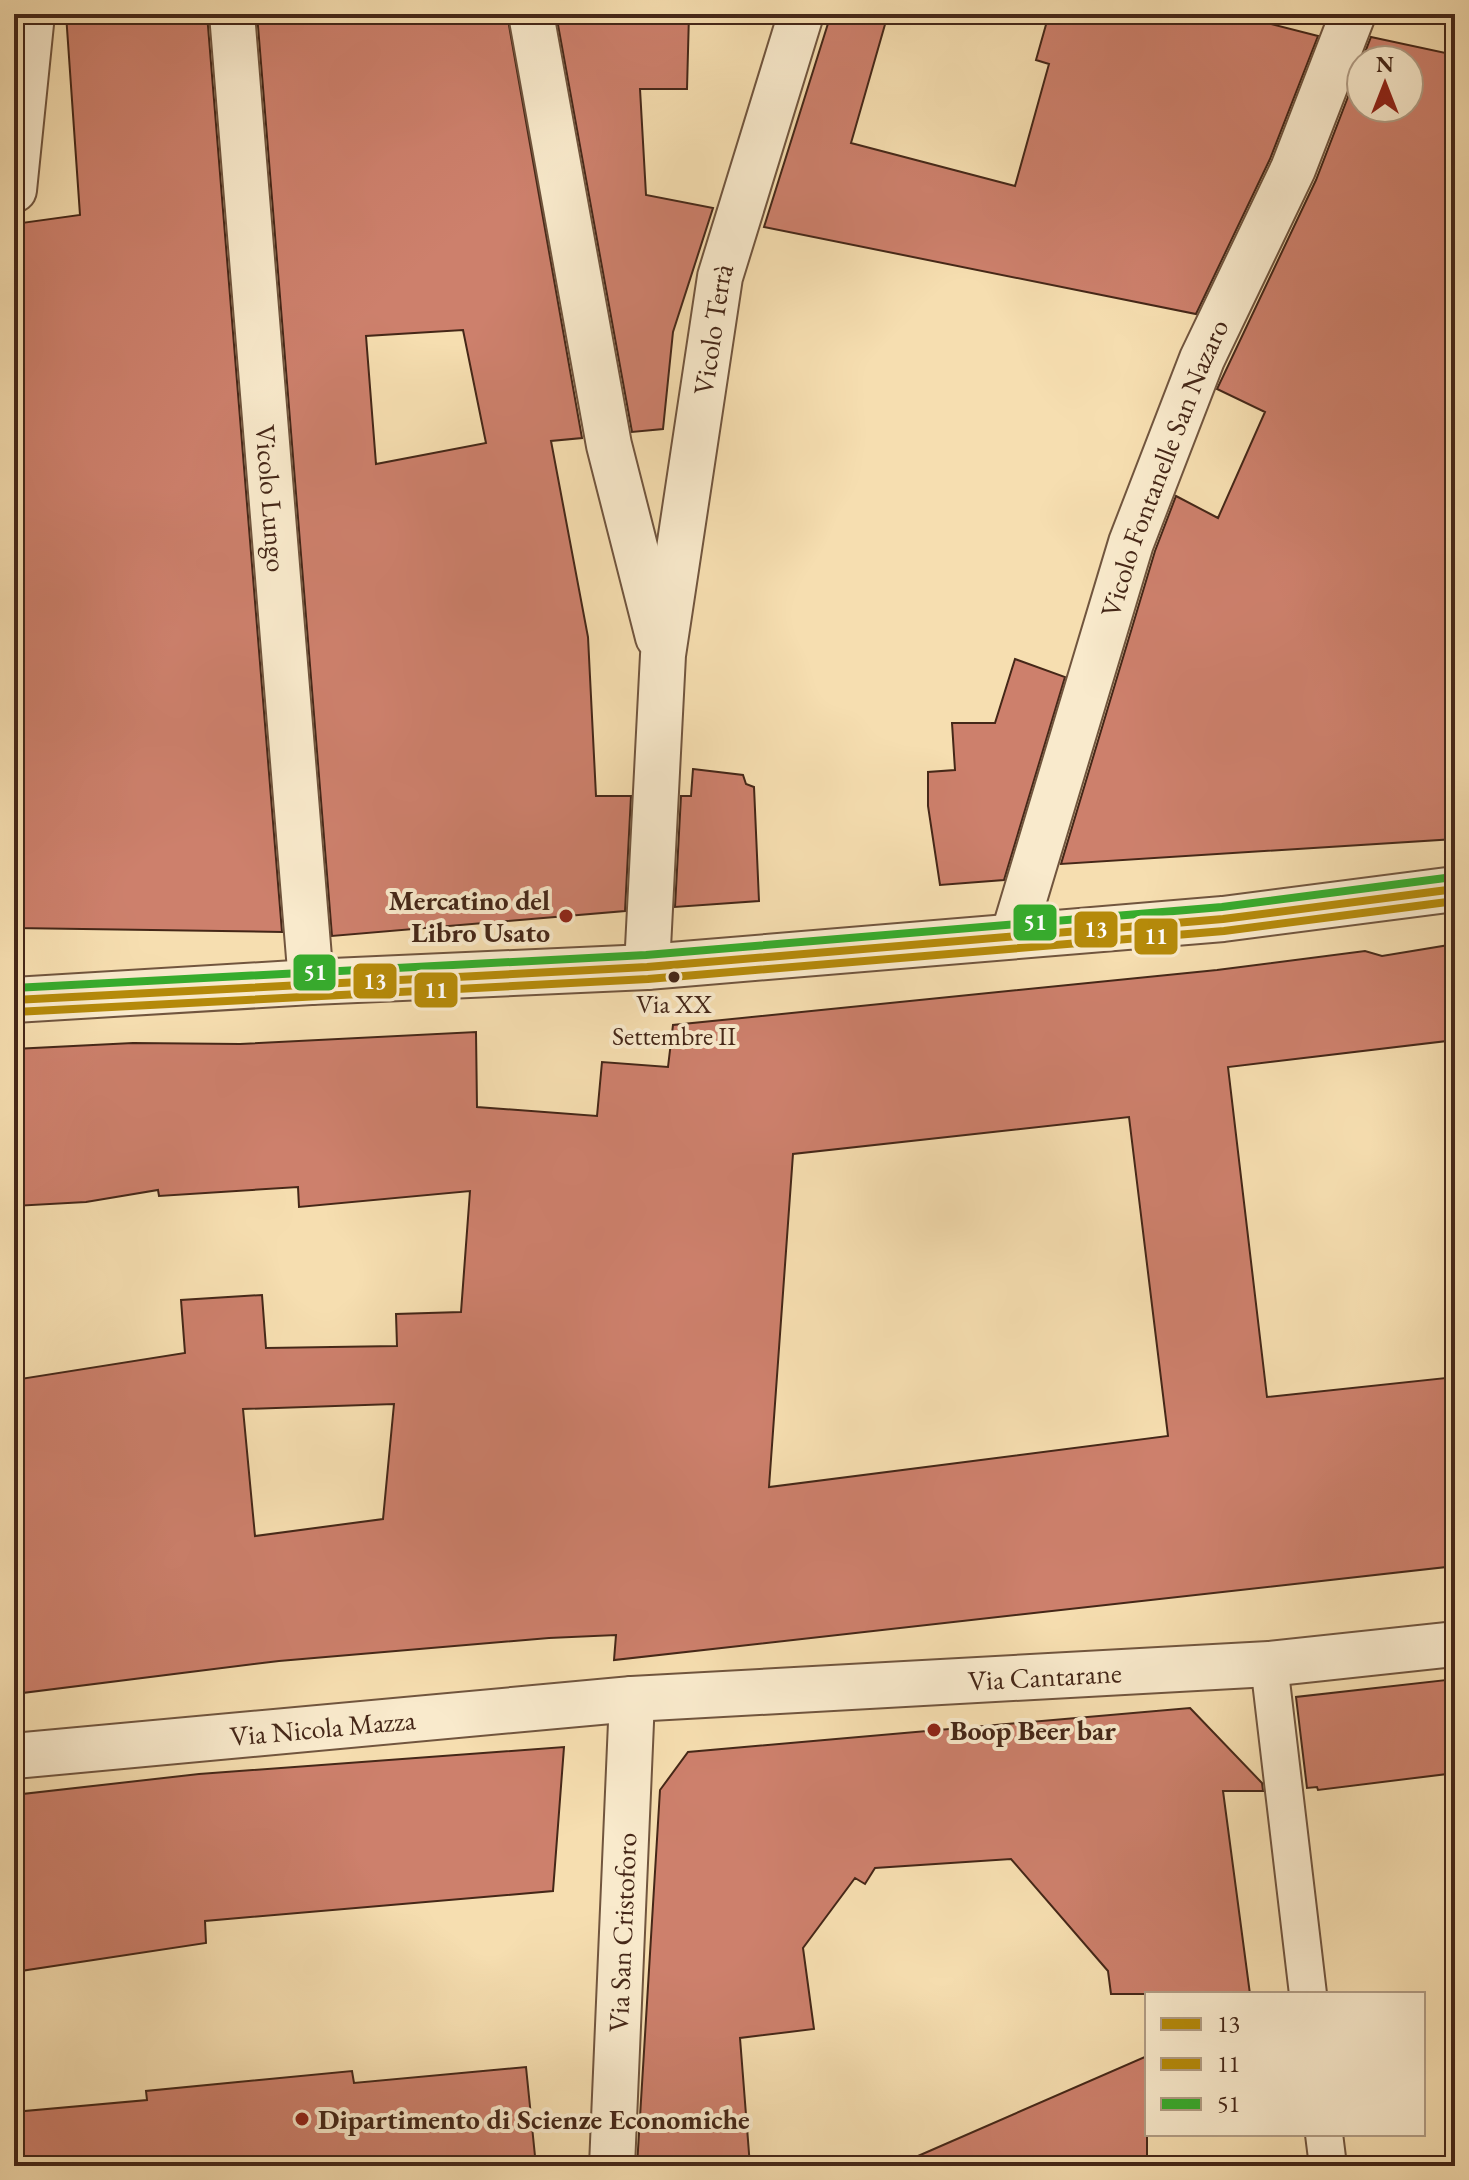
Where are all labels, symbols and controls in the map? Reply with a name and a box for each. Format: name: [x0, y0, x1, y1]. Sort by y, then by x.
north arrow: [1345, 44, 1425, 124]
text: N: [1376, 50, 1394, 79]
street label: Vicolo Terrà: [684, 258, 741, 397]
street label: Vicolo Fontanelle San Nazaro: [1092, 313, 1237, 621]
street label: Vicolo Lungo: [248, 423, 295, 573]
place label: Mercatino del Libro Usato: [389, 882, 550, 950]
line badge: 51: [1012, 903, 1058, 942]
marker: Mercatino del Libro Usato: [557, 907, 575, 925]
text: 51: [1023, 908, 1047, 937]
line badge: 13: [1073, 910, 1119, 949]
text: 13: [1084, 915, 1108, 944]
line badge: 11: [1133, 917, 1179, 956]
text: 11: [1144, 922, 1168, 951]
line badge: 51: [292, 953, 337, 992]
text: 51: [303, 958, 327, 987]
line badge: 13: [352, 962, 398, 1000]
text: 13: [363, 967, 387, 996]
marker: Via XX Settembre II: [666, 969, 682, 985]
line badge: 11: [413, 971, 459, 1009]
text: 11: [424, 976, 448, 1005]
place label: Via XX Settembre II: [612, 987, 736, 1053]
street label: Via Cantarane: [967, 1654, 1123, 1699]
street label: Via Nicola Mazza: [228, 1701, 418, 1754]
place label: Boop Beer bar: [950, 1712, 1116, 1748]
marker: Boop Beer bar: [925, 1721, 943, 1739]
street label: Via San Cristoforo: [600, 1832, 644, 2033]
legend: [1145, 1992, 1425, 2136]
text: 13: [1217, 2008, 1240, 2039]
text: 11: [1217, 2048, 1240, 2079]
text: 51: [1217, 2088, 1240, 2119]
place label: Dipartimento di Scienze Economiche: [318, 2101, 750, 2137]
marker: Dipartimento di Scienze Economiche: [293, 2110, 311, 2128]

